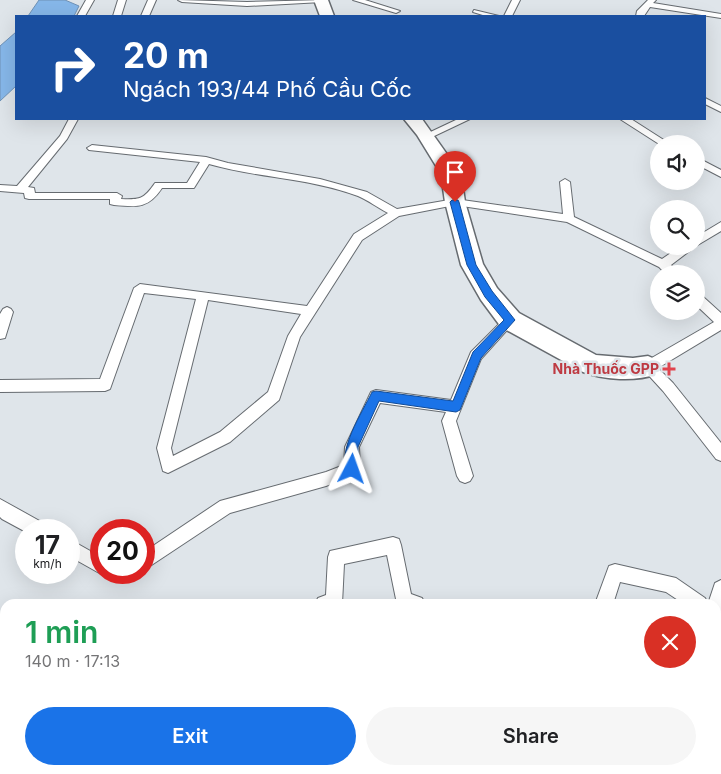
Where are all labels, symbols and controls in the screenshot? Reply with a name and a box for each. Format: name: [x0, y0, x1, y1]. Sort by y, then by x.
text: 20 m: [123, 34, 209, 76]
icon: right: [40, 35, 105, 100]
text: Ngách 193/44 Phố Cầu Cốc: [123, 76, 412, 102]
map controls: [650, 135, 705, 320]
button: sound: [650, 135, 705, 190]
pin: [434, 151, 476, 202]
icon: arrive: [441, 158, 469, 186]
button: search: [650, 200, 705, 255]
button: layers: [650, 265, 705, 320]
place label: Nhà Thuốc GPP: [553, 360, 659, 377]
marker: Nhà Thuốc GPP: [663, 363, 675, 375]
position arrow: [325, 442, 377, 494]
speed limit sign: 20: [90, 519, 155, 584]
text: 17: [35, 530, 60, 560]
text: km/h: [33, 556, 62, 571]
text: 1 min: [25, 614, 98, 650]
button: close: [644, 616, 696, 668]
text: 140 m · 17:13: [25, 651, 120, 671]
button: Exit: [25, 707, 356, 765]
button: Share: [366, 707, 696, 765]

